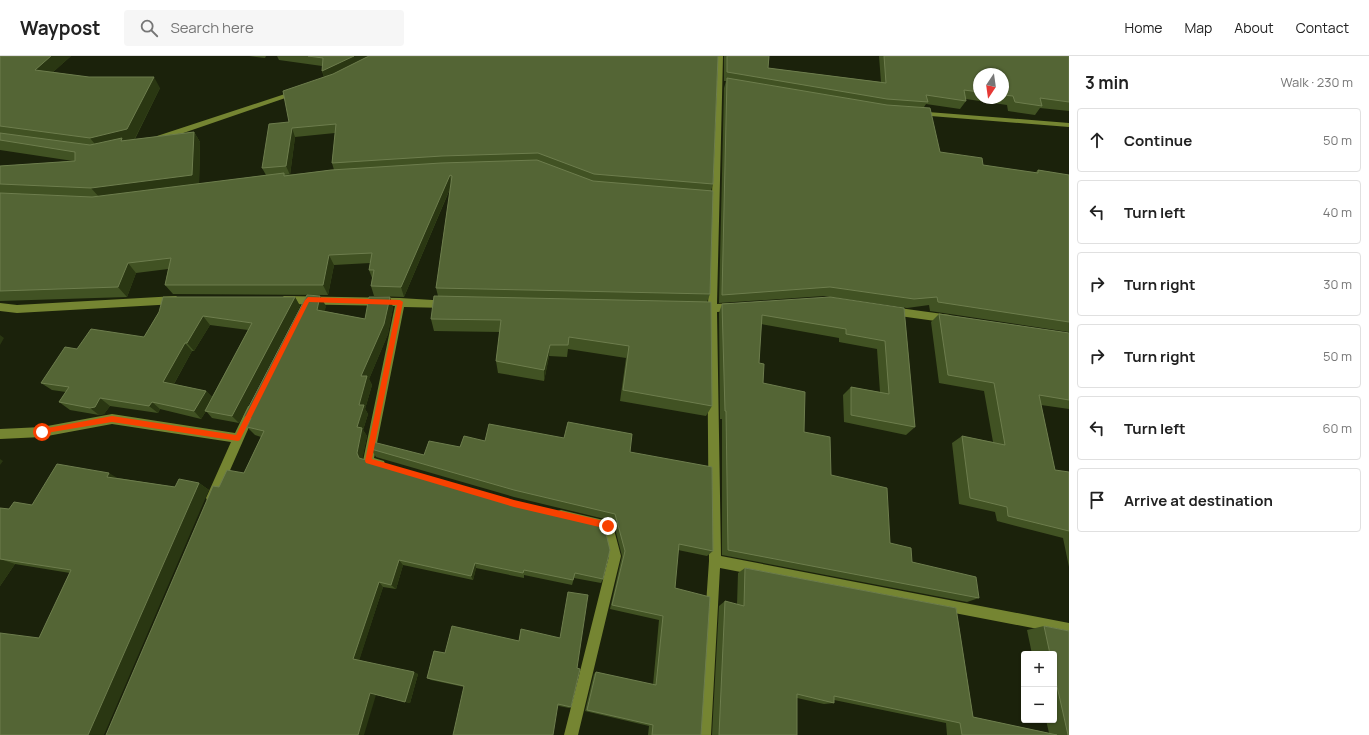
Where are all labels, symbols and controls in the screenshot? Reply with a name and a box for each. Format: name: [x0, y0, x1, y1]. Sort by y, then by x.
search box: [124, 10, 404, 46]
text: Waypost: [20, 15, 100, 41]
icon: search: [138, 17, 160, 39]
text: Search here: [170, 17, 254, 38]
text: Home: [1125, 18, 1162, 37]
text: Map: [1184, 18, 1212, 37]
text: About: [1234, 18, 1274, 37]
text: Contact: [1296, 18, 1349, 37]
north arrow: [973, 68, 1009, 104]
text: 3 min: [1085, 71, 1129, 94]
text: Walk · 230 m: [1280, 73, 1353, 91]
icon: ahead: [1086, 129, 1108, 151]
text: Continue: [1124, 130, 1192, 151]
text: 50 m: [1323, 131, 1352, 149]
icon: left: [1086, 201, 1108, 223]
text: Turn left: [1124, 202, 1186, 223]
text: 40 m: [1323, 203, 1352, 221]
icon: right: [1086, 273, 1108, 295]
text: Turn right: [1124, 274, 1195, 295]
text: 30 m: [1323, 275, 1352, 293]
icon: right: [1086, 345, 1108, 367]
text: Turn right: [1124, 346, 1195, 367]
text: 50 m: [1323, 347, 1352, 365]
icon: left: [1086, 417, 1108, 439]
text: Turn left: [1124, 418, 1186, 439]
text: 60 m: [1322, 419, 1352, 437]
route start: [33, 423, 51, 441]
icon: arrive: [1086, 489, 1108, 511]
text: Arrive at destination: [1124, 490, 1273, 511]
route end: [599, 517, 617, 535]
map controls: [1021, 651, 1057, 723]
button: +: [1021, 651, 1057, 687]
button: −: [1021, 687, 1057, 723]

